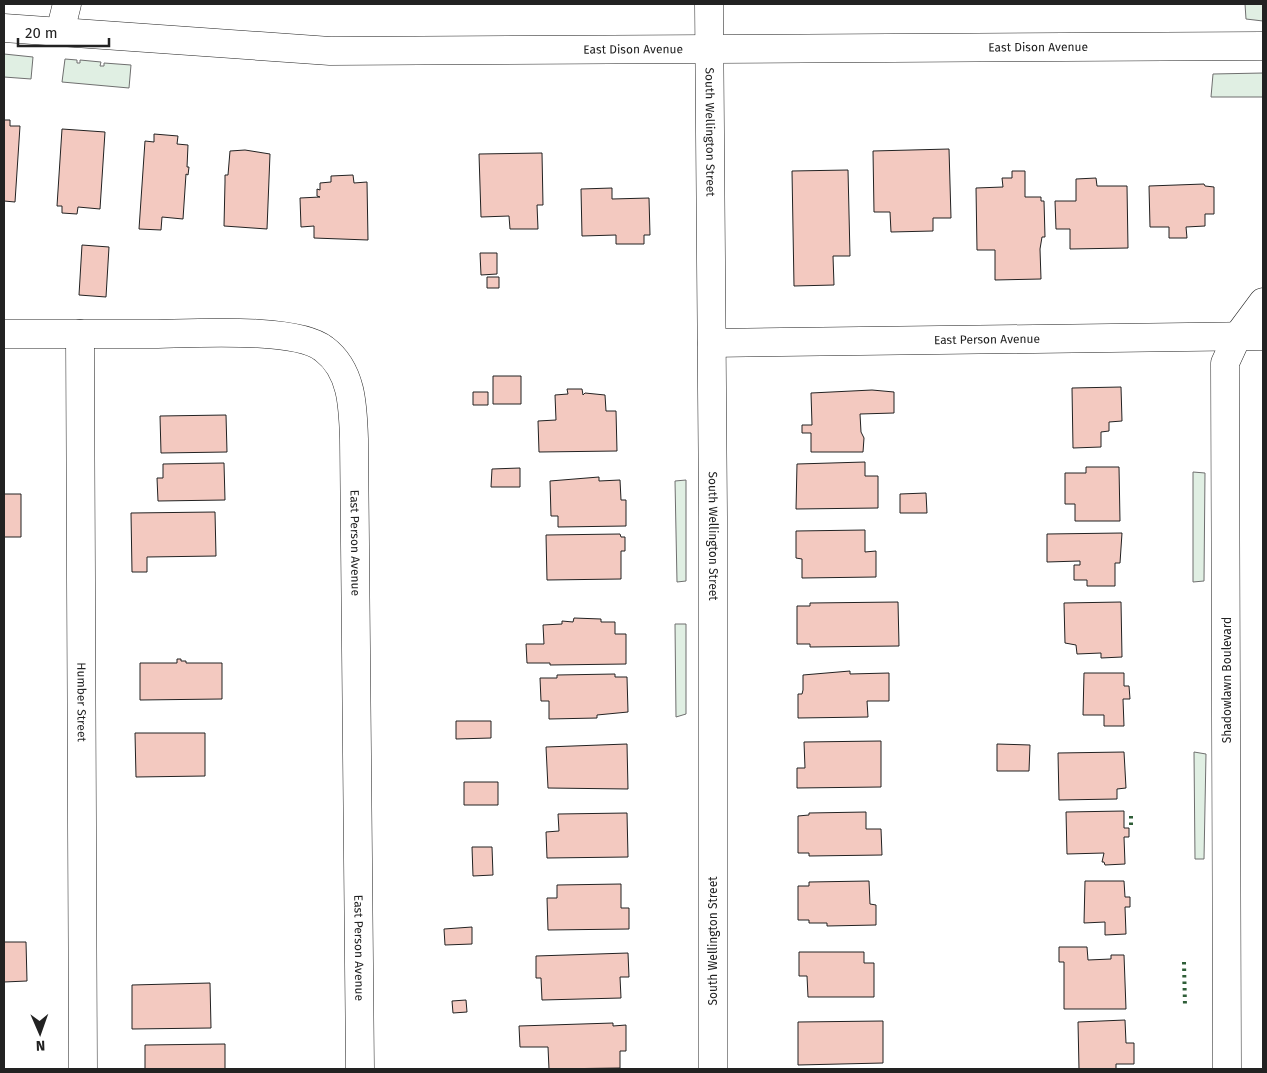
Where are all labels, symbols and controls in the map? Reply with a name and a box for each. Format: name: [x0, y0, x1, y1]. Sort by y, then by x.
scale bar: [18, 15, 109, 47]
text: 20 m: [25, 24, 58, 42]
street label: East Dison Avenue: [988, 40, 1088, 54]
street label: East Dison Avenue: [583, 42, 683, 57]
street label: South Wellington Street: [702, 67, 718, 197]
street label: East Person Avenue: [934, 332, 1040, 347]
street label: South Wellington Street: [706, 471, 720, 601]
street label: East Person Avenue: [347, 490, 362, 596]
street label: Shadowlawn Boulevard: [1220, 617, 1234, 743]
street label: Humber Street: [74, 662, 89, 742]
street label: South Wellington Street: [706, 876, 720, 1006]
street label: East Person Avenue: [351, 895, 366, 1001]
north arrow: [15, 1008, 65, 1058]
text: N: [35, 1037, 45, 1054]

